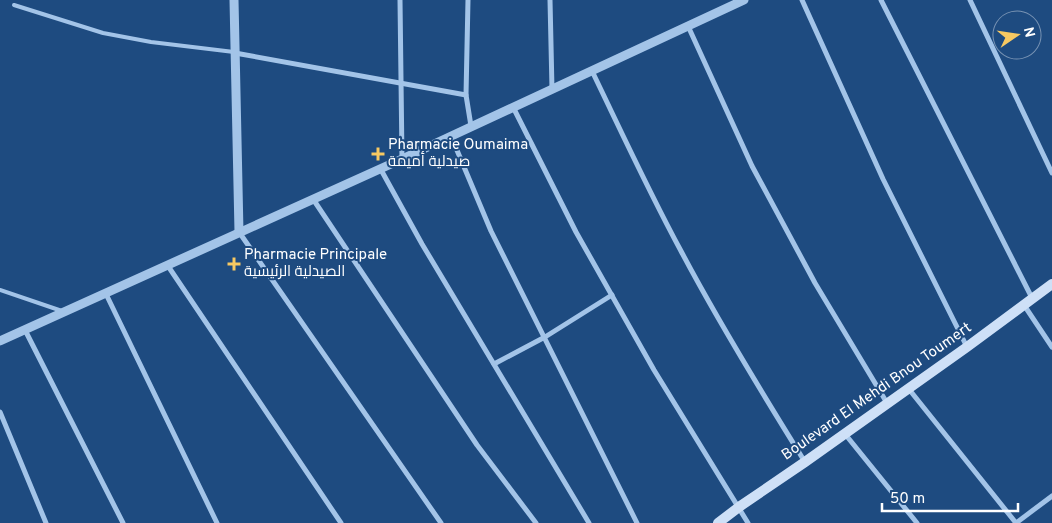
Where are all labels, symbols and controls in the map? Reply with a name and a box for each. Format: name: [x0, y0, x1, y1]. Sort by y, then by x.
north arrow: [992, 10, 1042, 60]
text: N: [1019, 26, 1038, 39]
place label: Pharmacie Oumaima صيدلية أميمة: [388, 136, 528, 172]
marker: Pharmacie Oumaima صيدلية أميمة: [372, 148, 384, 160]
place label: Pharmacie Principale الصيدلية الرئيسية: [244, 246, 387, 282]
marker: Pharmacie Principale الصيدلية الرئيسية: [228, 258, 240, 270]
street label: Boulevard El Mehdi Bnou Toumert: [778, 319, 976, 465]
scale bar: [882, 480, 1018, 512]
text: 50 m: [890, 490, 925, 509]

